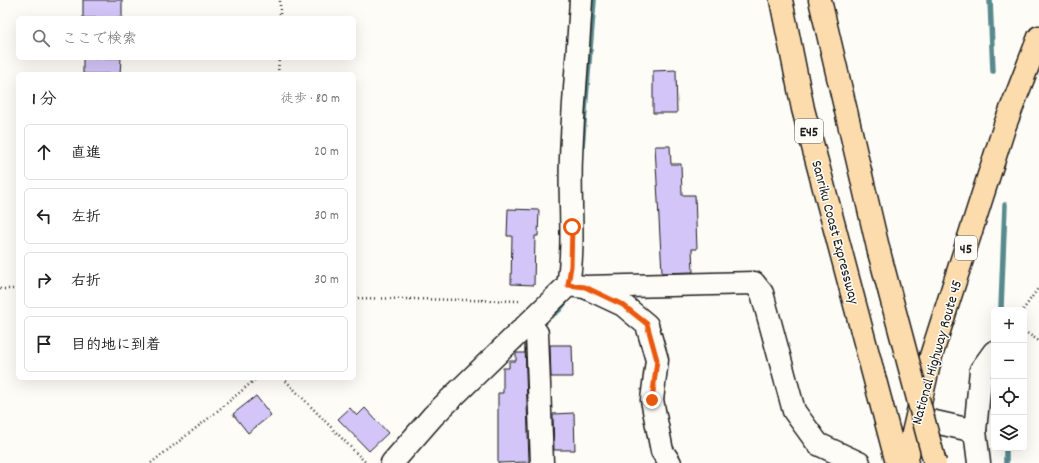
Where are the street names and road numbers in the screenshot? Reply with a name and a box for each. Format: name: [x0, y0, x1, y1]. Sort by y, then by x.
road number: E45: [795, 119, 823, 143]
street label: Sanriku Coast Expressway: [804, 158, 864, 308]
road number: 45: [955, 236, 977, 260]
street label: National Highway Route 45: [907, 278, 969, 428]

